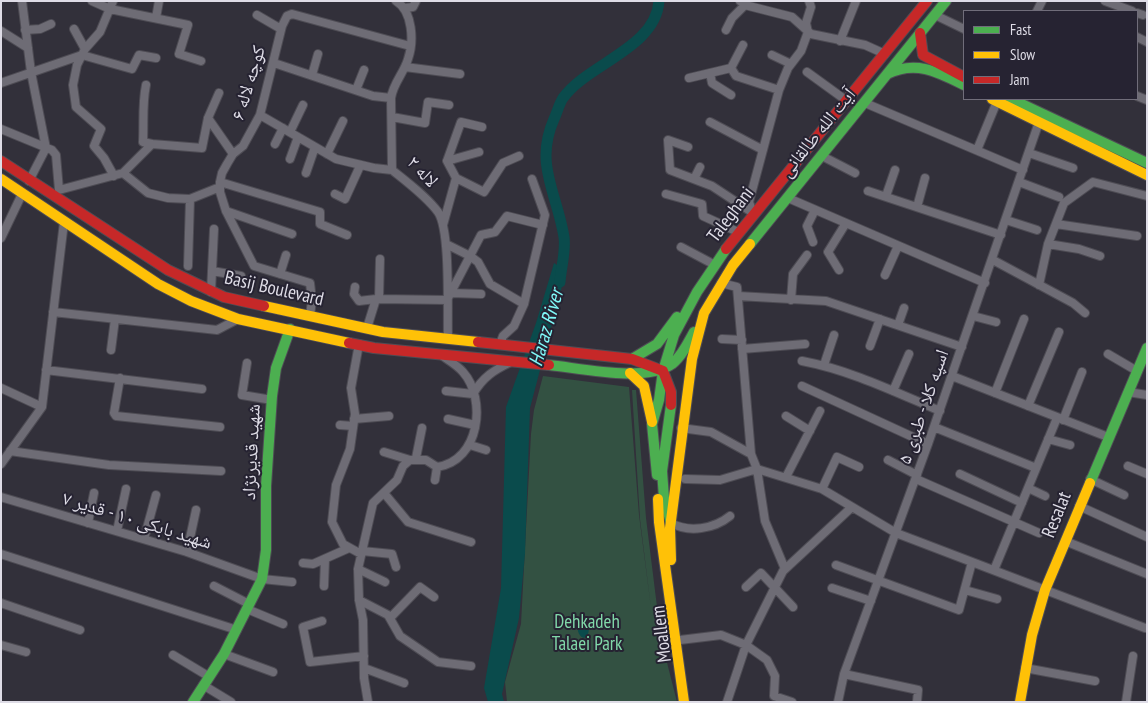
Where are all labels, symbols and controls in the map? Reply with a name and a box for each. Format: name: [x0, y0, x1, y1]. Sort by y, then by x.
legend: [963, 10, 1138, 100]
text: Fast: [1010, 20, 1031, 39]
street label: کوچه لاله ۶: [227, 43, 271, 123]
text: Slow: [1010, 45, 1035, 64]
text: Jam: [1010, 70, 1029, 89]
street label: آیت الله طالقانی: [775, 84, 861, 182]
street label: لاله ۲: [402, 151, 442, 193]
street label: Taleghani: [703, 183, 759, 247]
street label: Basij Boulevard: [222, 267, 326, 311]
water label: Haraz River: [525, 287, 569, 369]
street label: اسپه کلا - طبری ۵: [894, 347, 954, 467]
street label: شهید قدیرنژاد: [238, 403, 266, 501]
street label: شهید بابکی ۱۰ - قدیر ۷: [60, 487, 214, 555]
street label: Resalat: [1038, 489, 1076, 541]
street label: Moallem: [647, 604, 677, 664]
park label: Dehkadeh Talaei Park: [552, 612, 622, 656]

